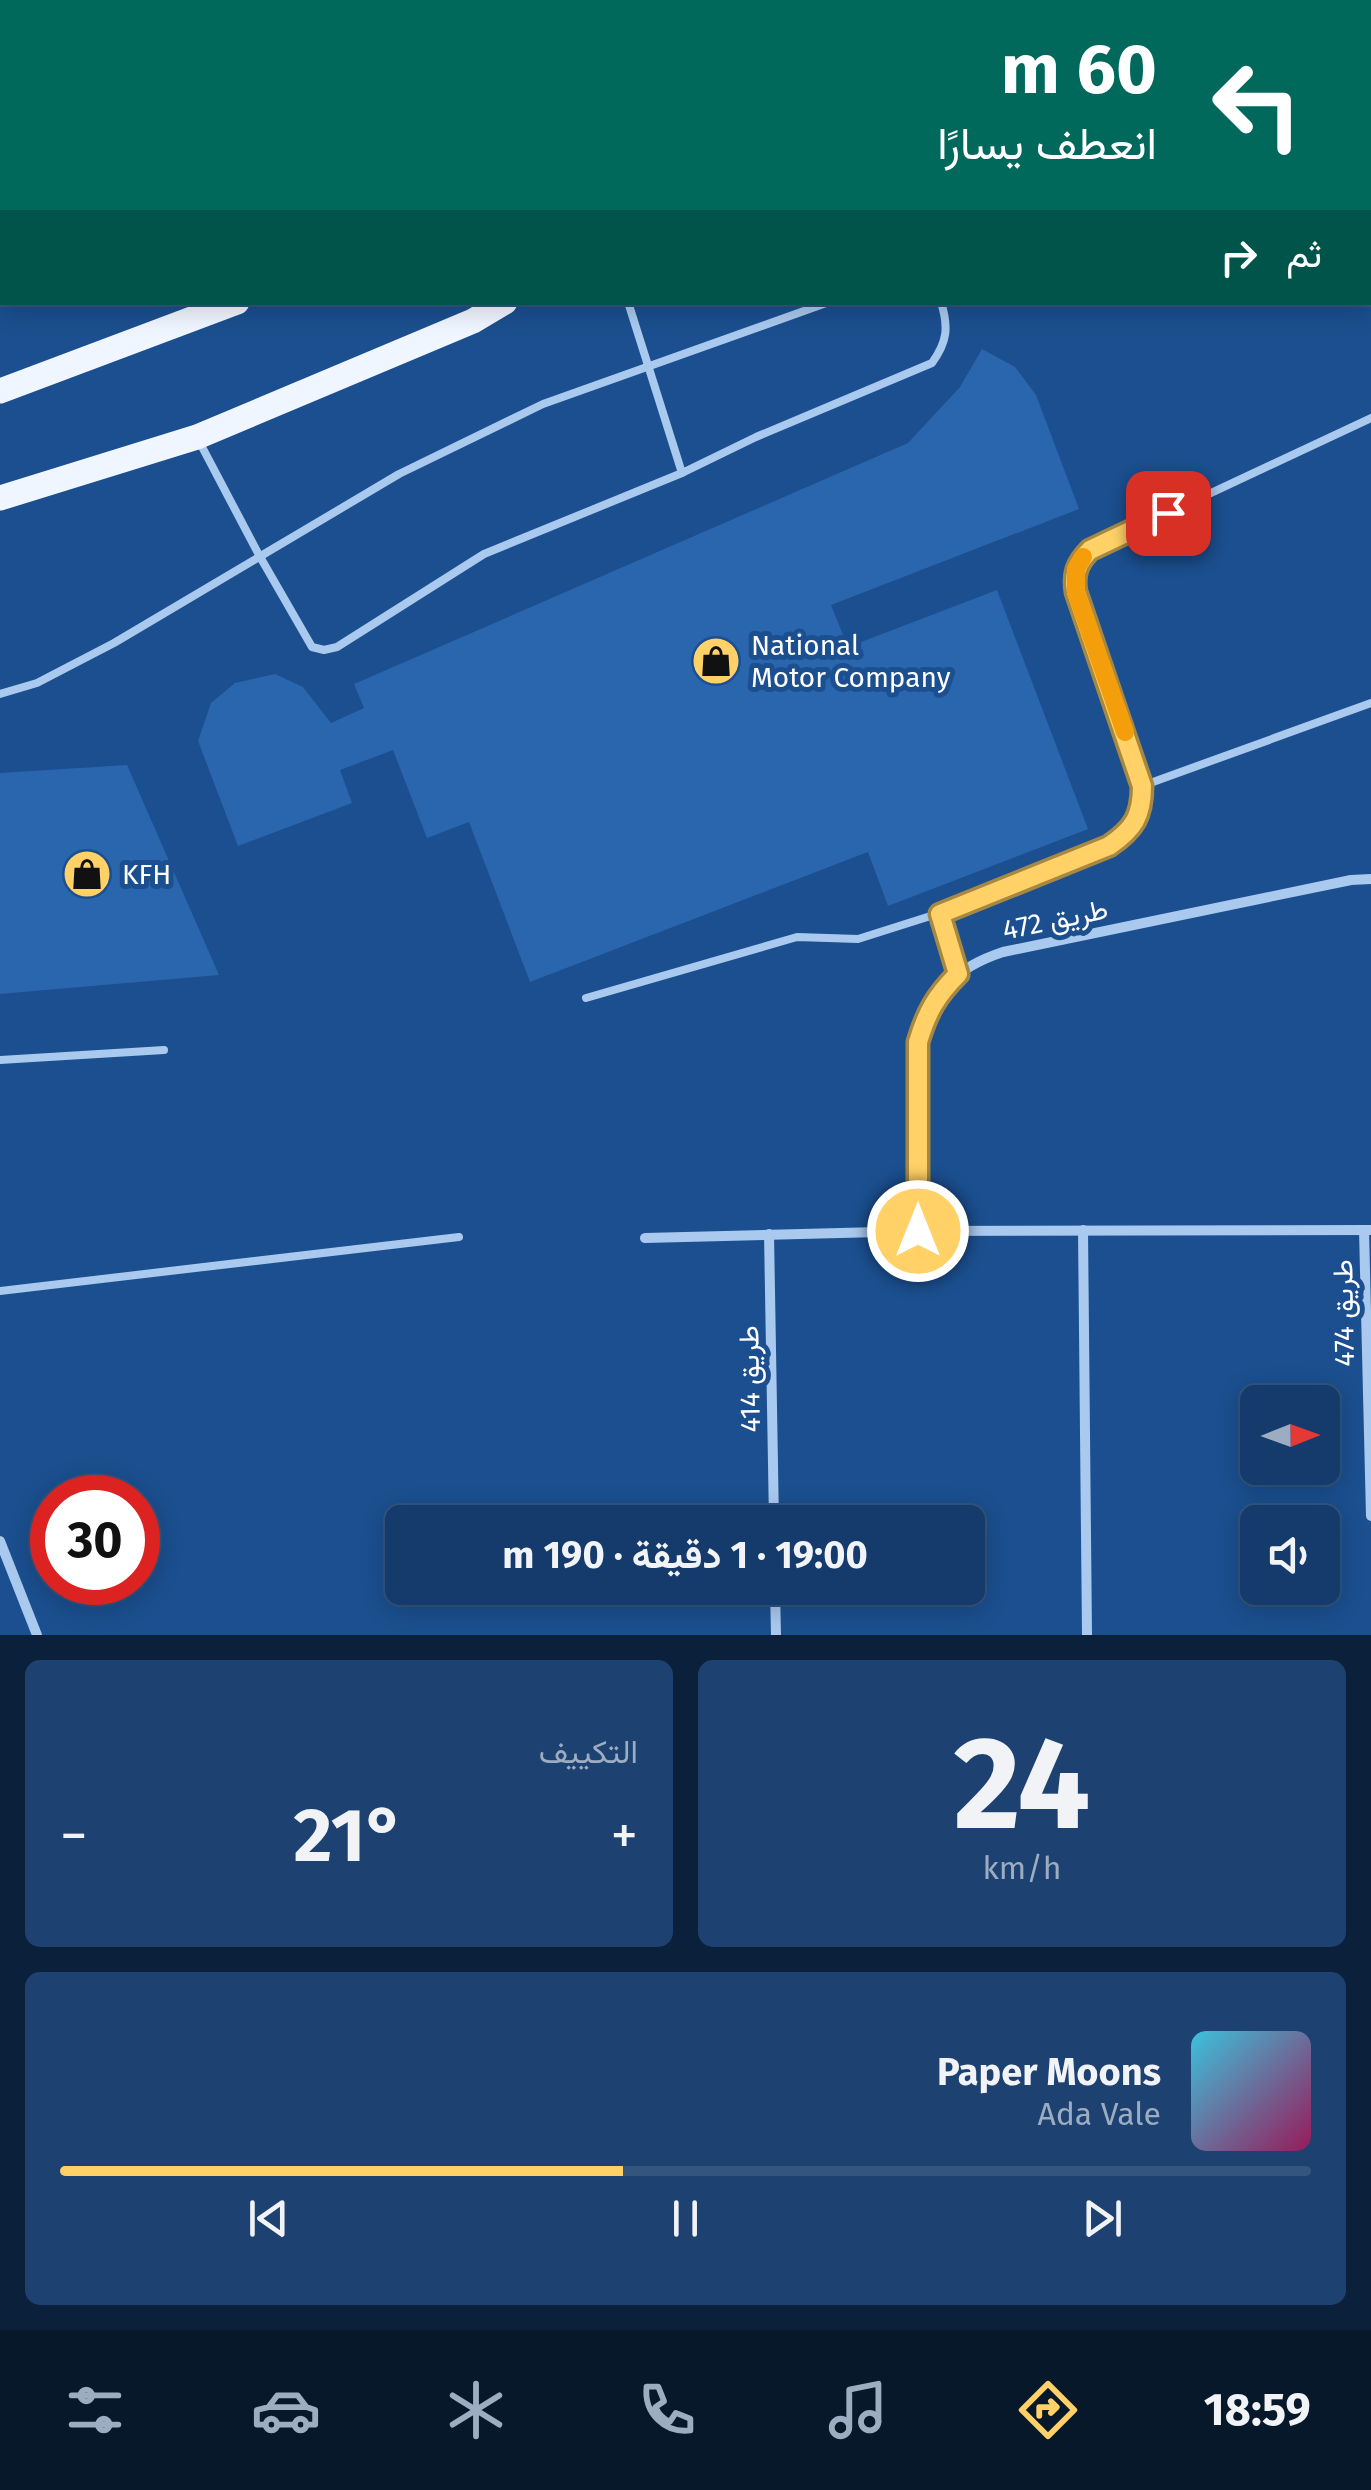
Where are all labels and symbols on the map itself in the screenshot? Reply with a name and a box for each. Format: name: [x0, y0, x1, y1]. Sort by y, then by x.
pin: [1126, 471, 1211, 556]
place label: National Motor Company: [751, 629, 951, 694]
shop icon: National Motor Company: [690, 635, 742, 687]
shop icon: KFH: [61, 848, 113, 900]
place label: KFH: [122, 858, 171, 891]
street label: طريق 472: [999, 892, 1111, 948]
position arrow: [866, 1179, 970, 1283]
street label: طريق 474: [1326, 1259, 1362, 1367]
street label: طريق 414: [732, 1325, 768, 1433]
north arrow: [1240, 1385, 1340, 1485]
speed limit sign: 30: [30, 1475, 160, 1605]

